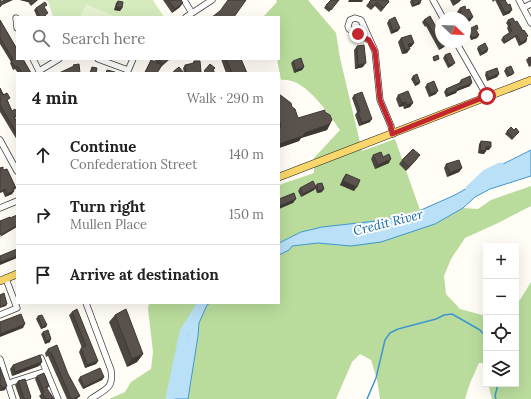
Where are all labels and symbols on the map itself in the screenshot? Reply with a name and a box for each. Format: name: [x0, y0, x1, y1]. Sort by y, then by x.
north arrow: [435, 12, 471, 48]
route end: [349, 25, 367, 43]
route start: [478, 87, 496, 105]
water label: Credit River: [351, 206, 425, 239]

